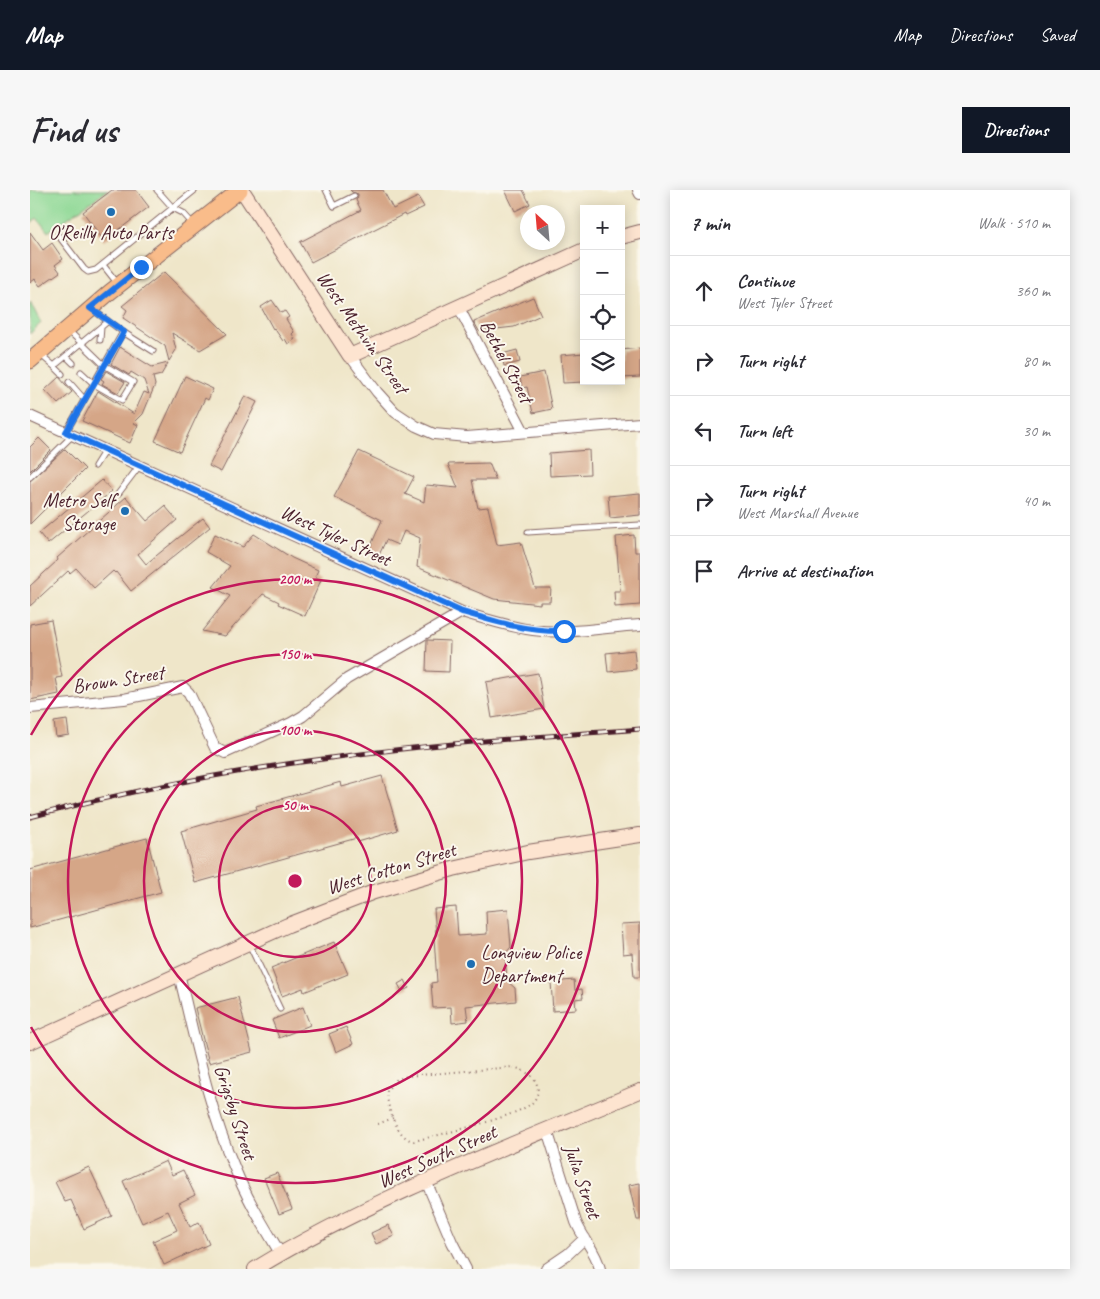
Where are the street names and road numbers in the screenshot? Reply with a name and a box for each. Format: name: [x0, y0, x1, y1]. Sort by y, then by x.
street label: West Methvin Street: [311, 266, 416, 401]
street label: Bethel Street: [474, 315, 541, 410]
street label: West Tyler Street: [277, 499, 397, 573]
street label: Brown Street: [71, 659, 169, 699]
street label: West Cotton Street: [324, 836, 461, 900]
street label: Grigsby Street: [208, 1062, 263, 1165]
street label: West South Street: [374, 1118, 502, 1194]
street label: Julia Street: [558, 1140, 608, 1224]

